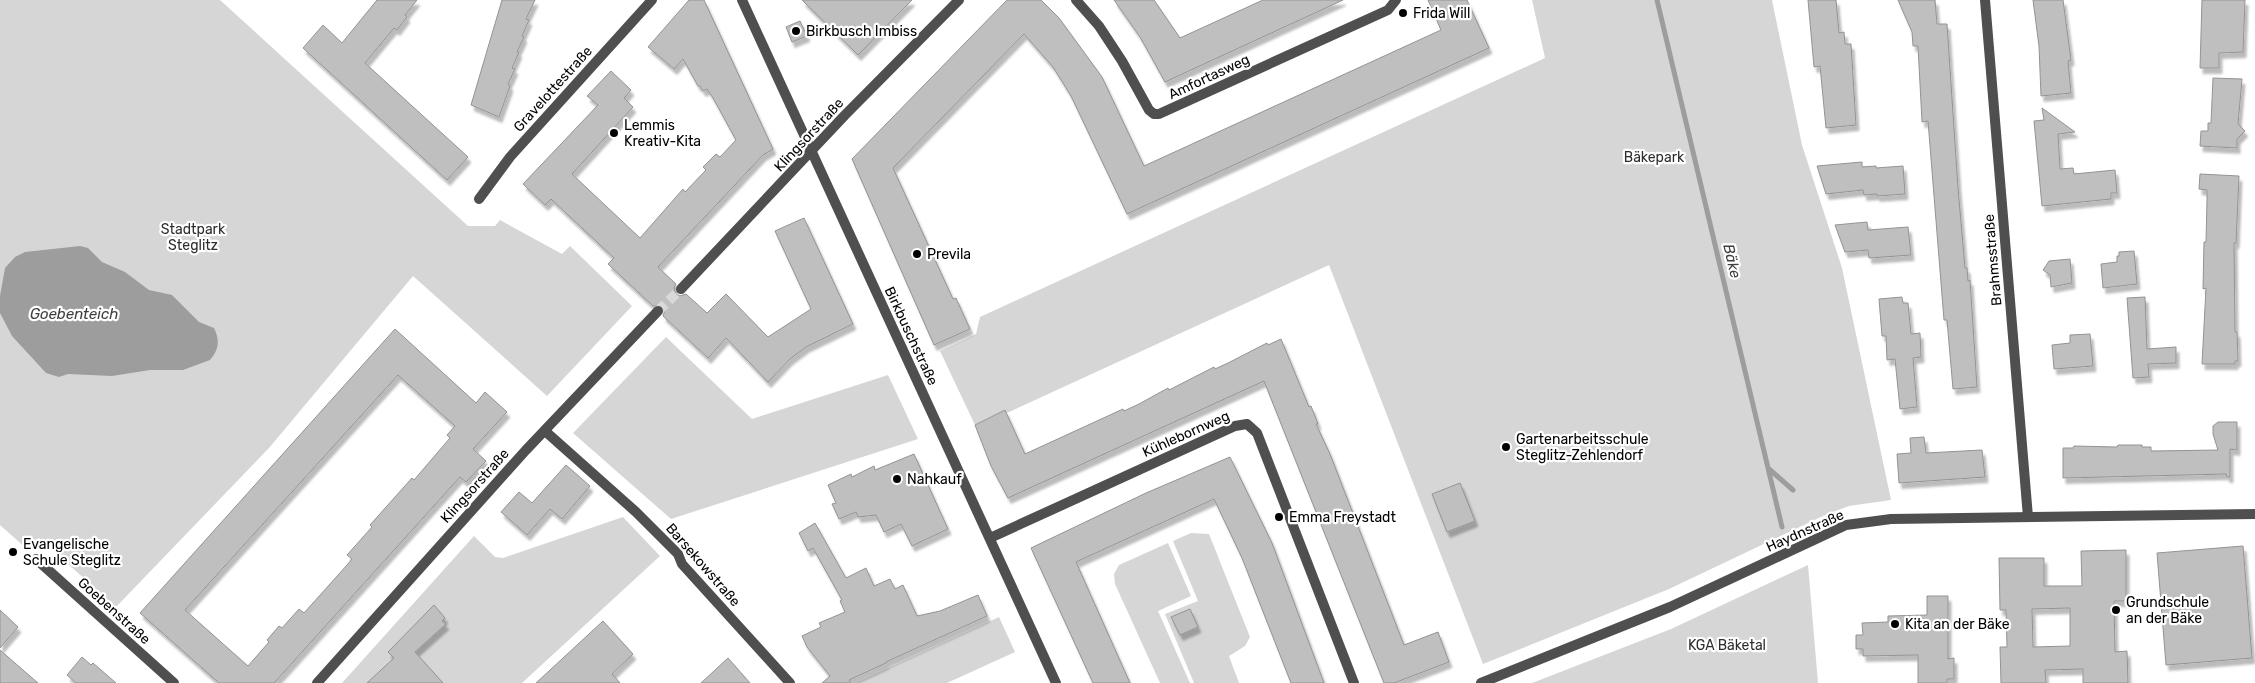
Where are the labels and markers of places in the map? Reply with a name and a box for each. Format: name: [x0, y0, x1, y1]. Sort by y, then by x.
place label: Frida Will: [1413, 5, 1470, 22]
marker: Frida Will: [1397, 7, 1409, 19]
place label: Birkbusch Imbiss: [806, 23, 917, 40]
marker: Birkbusch Imbiss: [790, 25, 802, 37]
place label: Lemmis Kreativ-Kita: [624, 117, 701, 150]
marker: Lemmis Kreativ-Kita: [608, 127, 620, 139]
place label: Previla: [927, 246, 971, 263]
marker: Previla: [911, 248, 923, 260]
place label: Gartenarbeitsschule Steglitz-Zehlendorf: [1516, 431, 1649, 464]
marker: Gartenarbeitsschule Steglitz-Zehlendorf: [1500, 441, 1512, 453]
place label: Nahkauf: [907, 471, 962, 488]
marker: Nahkauf: [891, 473, 903, 485]
place label: Emma Freystadt: [1289, 509, 1396, 526]
marker: Emma Freystadt: [1273, 511, 1285, 523]
place label: Evangelische Schule Steglitz: [23, 536, 121, 569]
marker: Evangelische Schule Steglitz: [7, 546, 19, 558]
place label: Grundschule an der Bäke: [2126, 594, 2209, 627]
marker: Grundschule an der Bäke: [2110, 604, 2122, 616]
place label: Kita an der Bäke: [1905, 616, 2010, 633]
marker: Kita an der Bäke: [1889, 618, 1901, 630]

